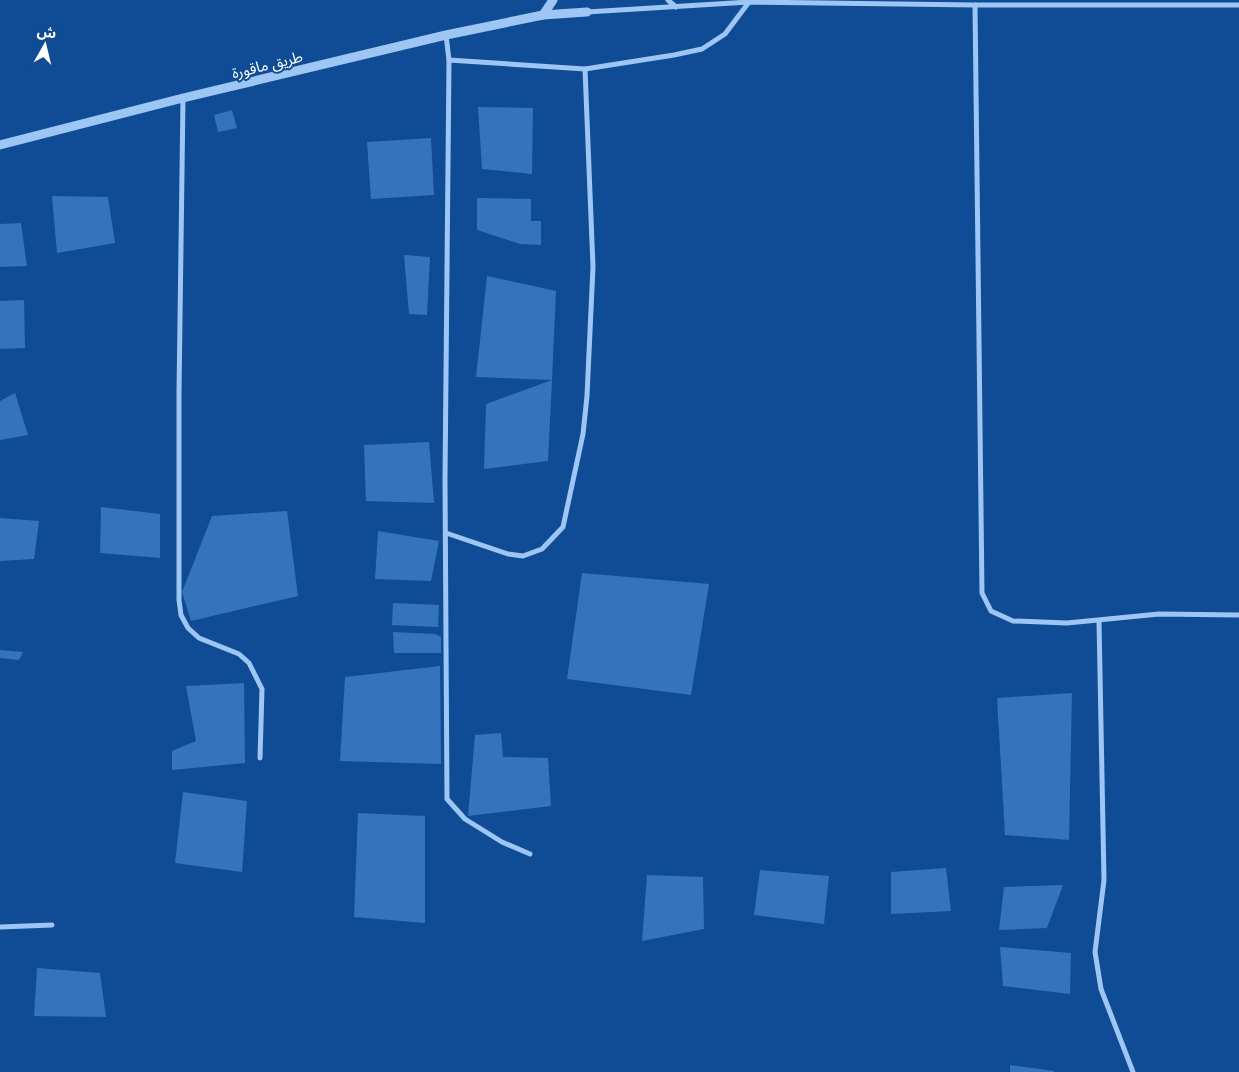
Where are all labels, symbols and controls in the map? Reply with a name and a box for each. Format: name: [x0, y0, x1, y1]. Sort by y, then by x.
north arrow: [20, 20, 70, 70]
text: ش: [36, 22, 58, 41]
street label: طريق ماقورة: [230, 46, 305, 83]

